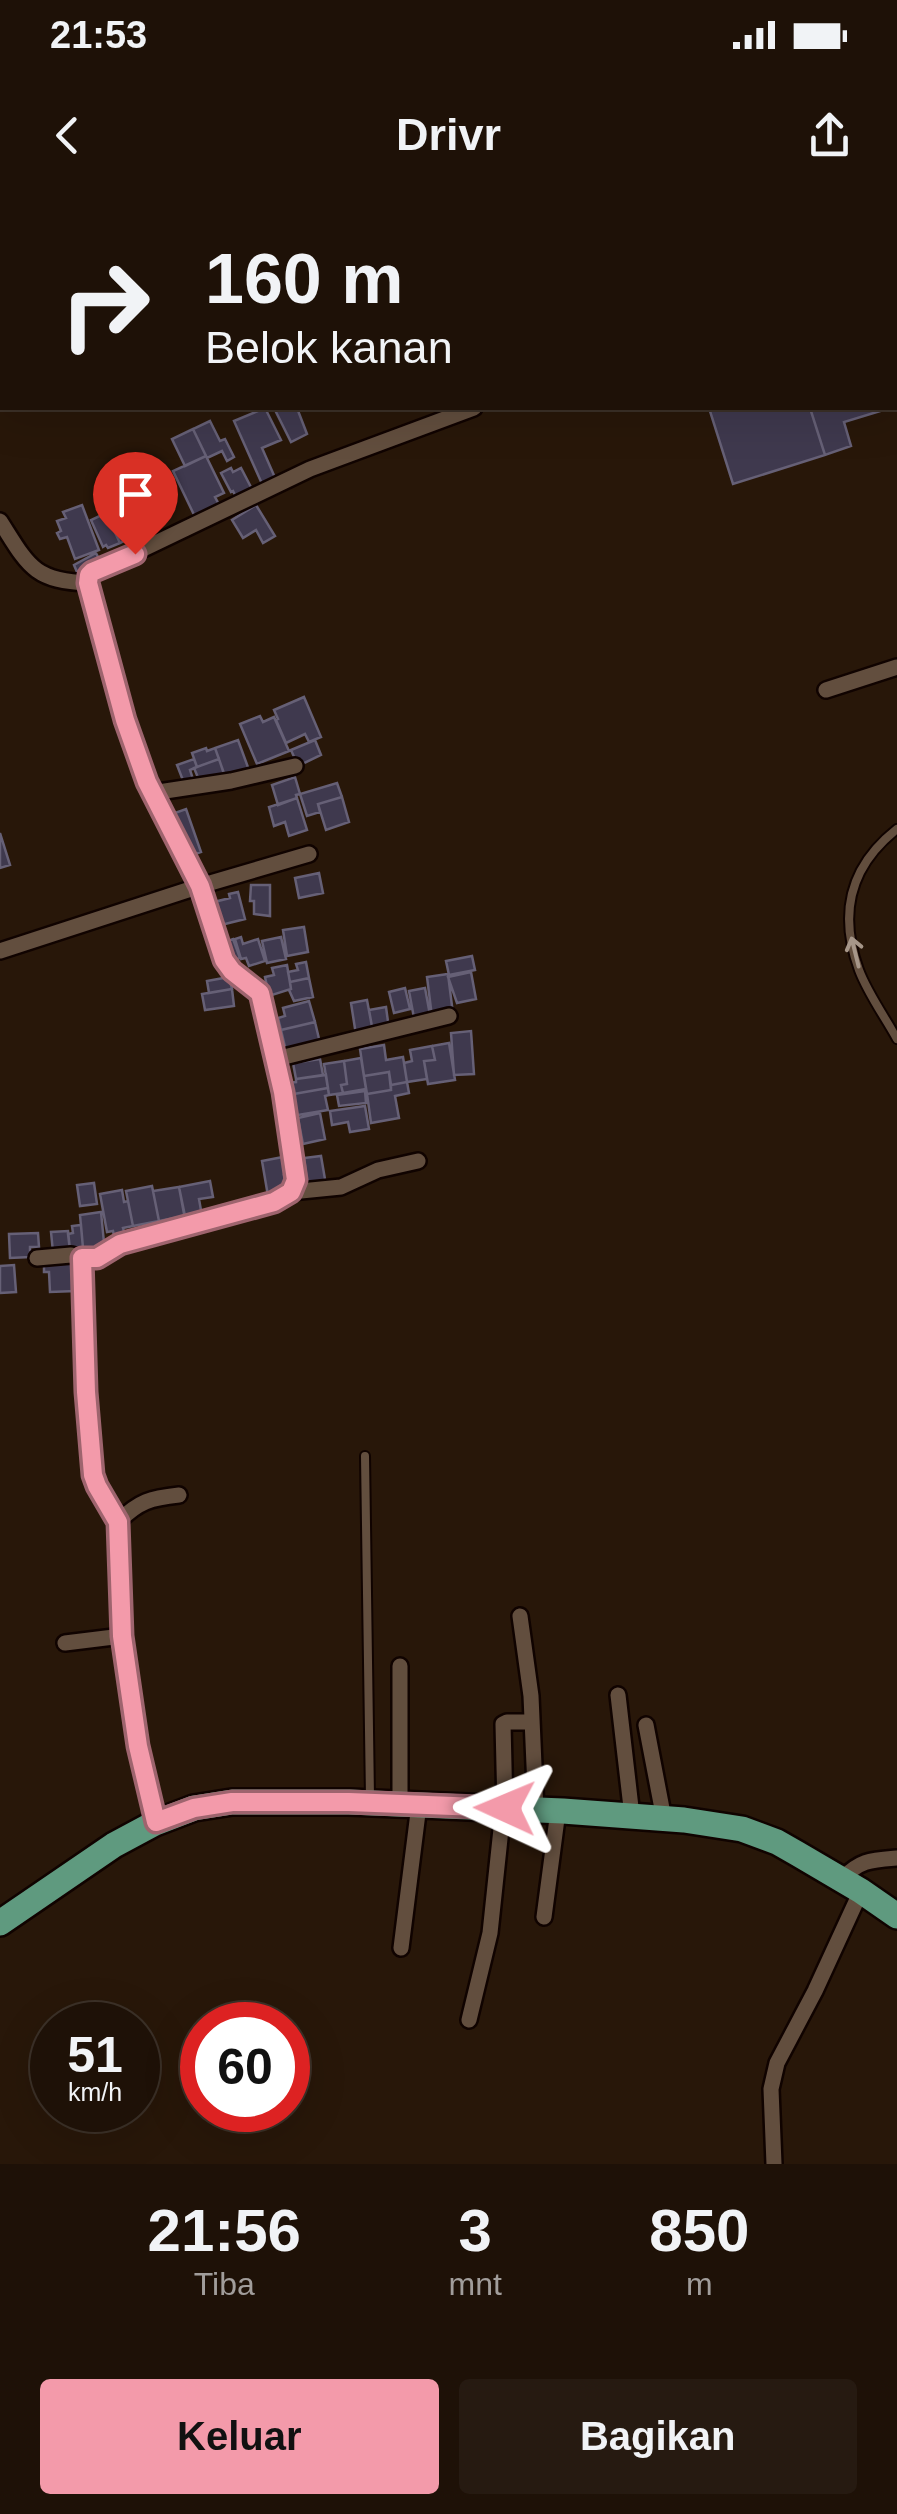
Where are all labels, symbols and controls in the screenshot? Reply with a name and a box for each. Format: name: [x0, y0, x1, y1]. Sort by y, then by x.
text: 21:53: [50, 14, 147, 56]
icon: back: [40, 108, 95, 163]
icon: share: [802, 108, 857, 163]
text: Drivr: [396, 109, 501, 160]
icon: right: [40, 240, 170, 370]
text: 160 m: [205, 240, 403, 318]
text: Belok kanan: [205, 322, 453, 373]
pin: [93, 452, 178, 555]
icon: arrive: [108, 467, 163, 522]
one-way arrow: [844, 937, 863, 968]
position arrow: [453, 1756, 557, 1860]
speed limit sign: 60: [180, 2002, 310, 2132]
text: 51: [67, 2027, 123, 2083]
text: km/h: [68, 2078, 122, 2106]
text: 21:56: [148, 2197, 301, 2264]
text: 3: [458, 2197, 492, 2264]
text: 850: [649, 2197, 749, 2264]
text: Tiba: [194, 2266, 255, 2302]
text: mnt: [449, 2266, 502, 2302]
text: m: [686, 2266, 713, 2302]
button: Keluar: [40, 2379, 439, 2494]
button: Bagikan: [459, 2379, 857, 2494]

